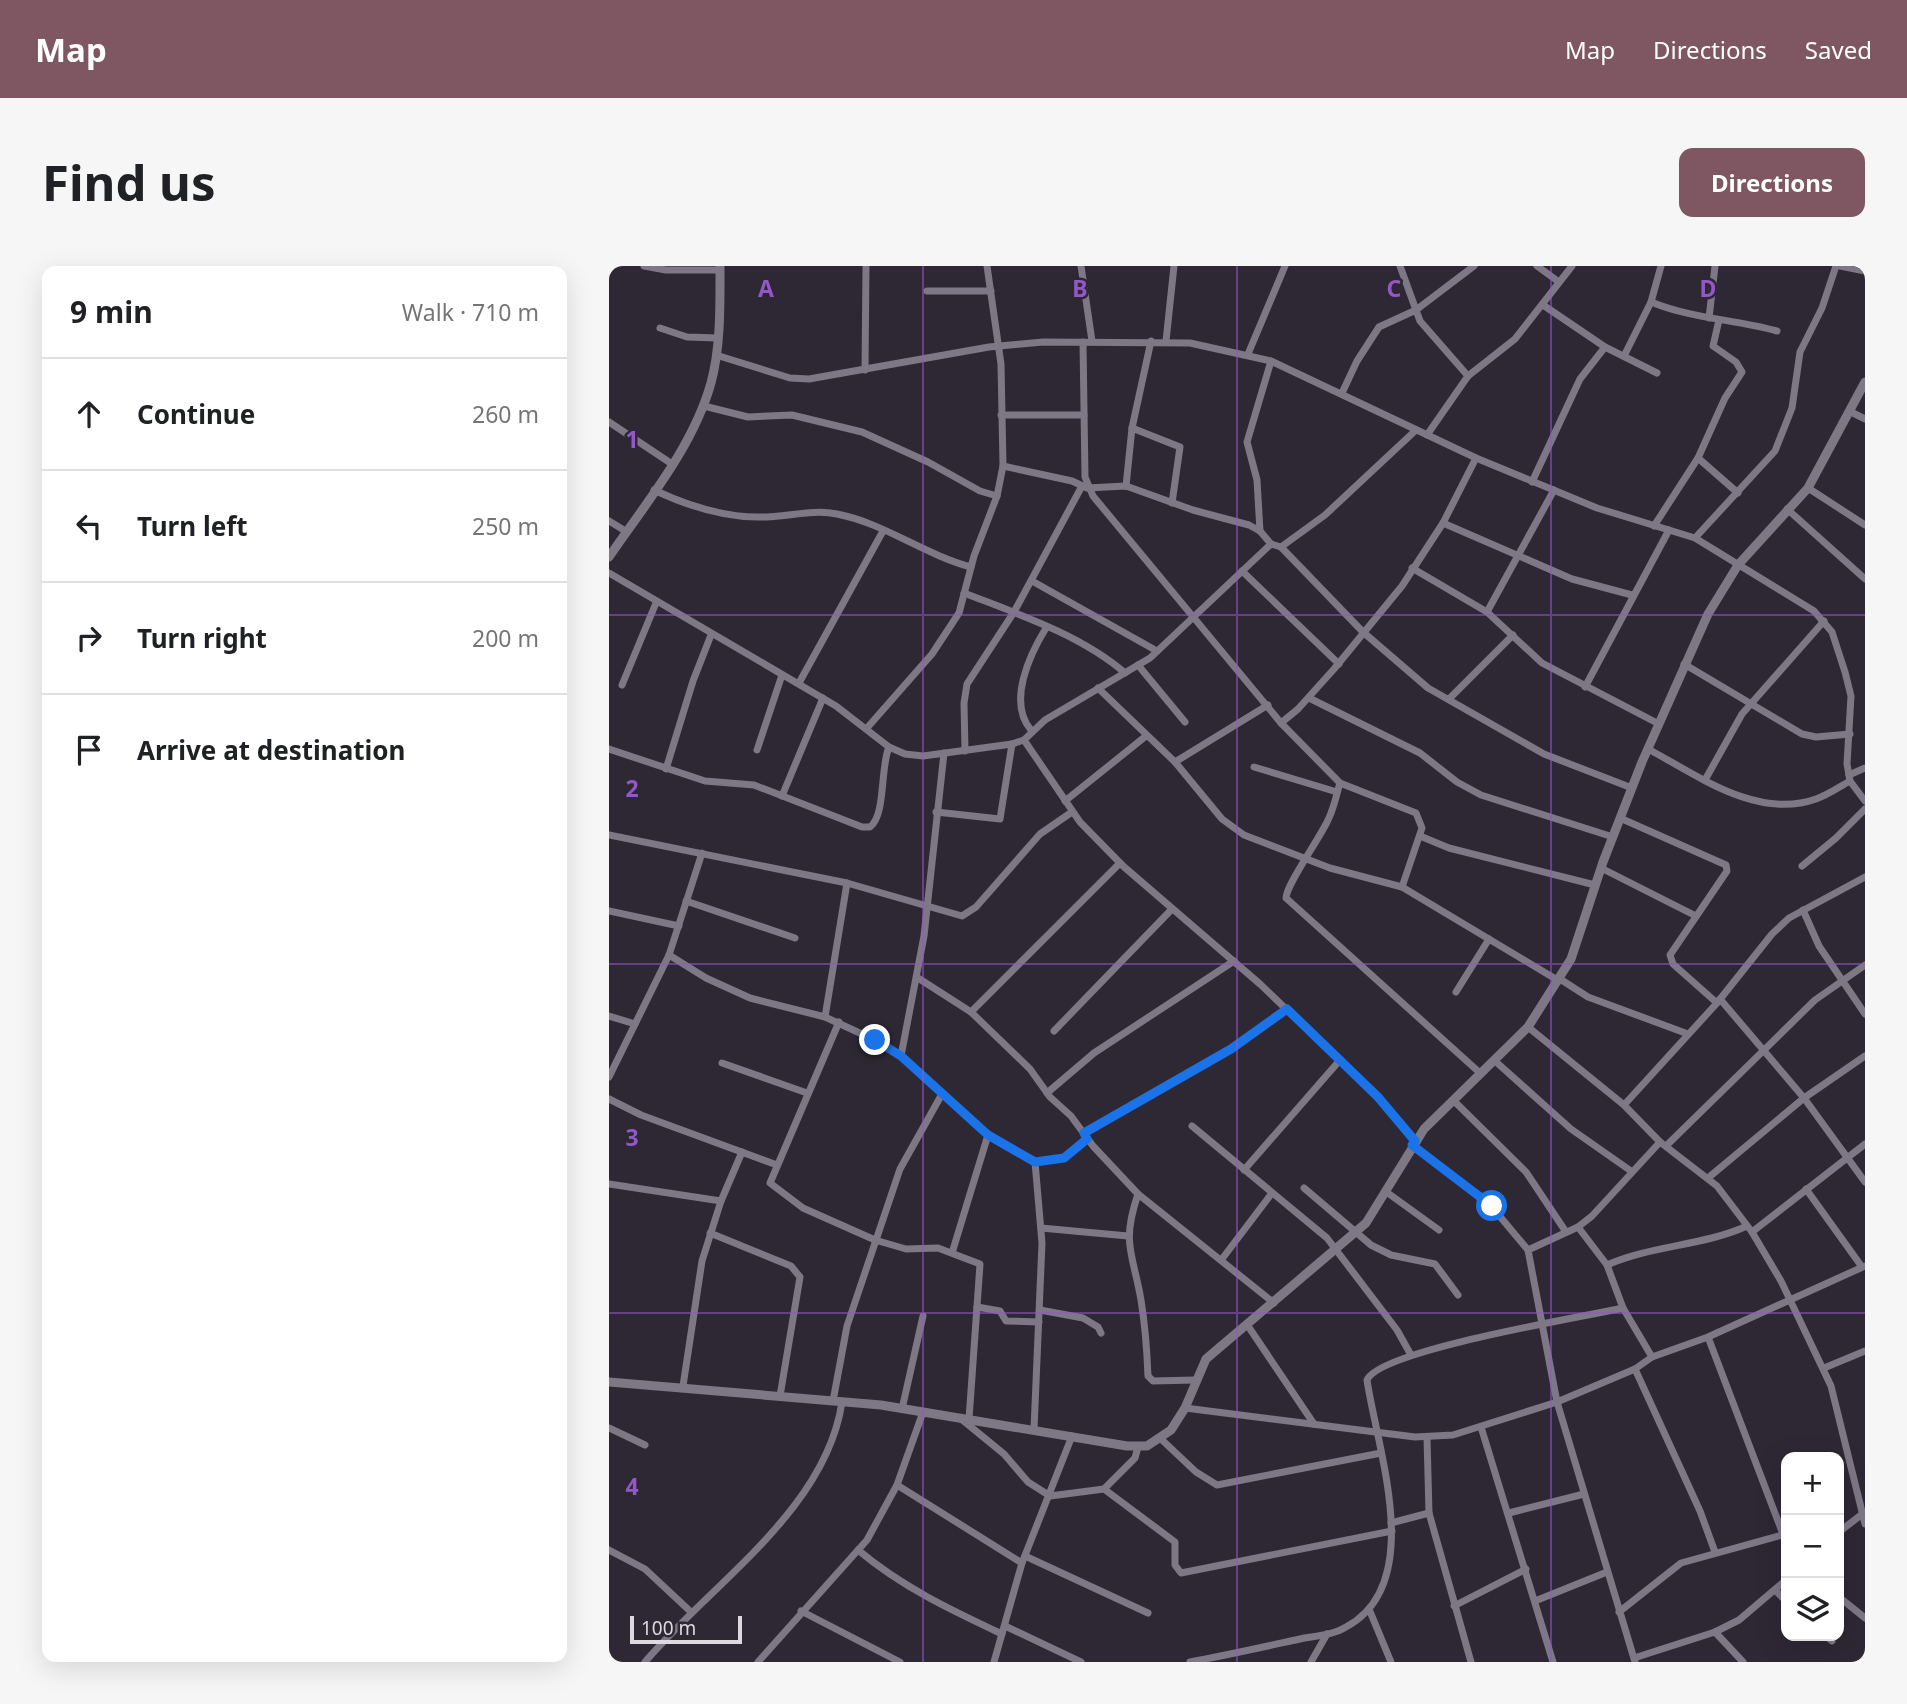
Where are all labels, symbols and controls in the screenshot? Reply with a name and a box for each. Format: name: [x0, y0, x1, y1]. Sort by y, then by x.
text: Map: [35, 27, 107, 72]
text: Map: [1565, 33, 1615, 66]
text: Directions: [1653, 33, 1767, 66]
text: Saved: [1805, 33, 1872, 66]
button: Directions: [1679, 148, 1865, 217]
text: Find us: [42, 149, 216, 215]
text: A: [758, 272, 774, 304]
text: B: [1072, 272, 1088, 304]
text: C: [1387, 272, 1402, 304]
text: D: [1700, 272, 1716, 304]
text: 9 min: [70, 291, 153, 332]
text: Walk · 710 m: [402, 296, 539, 328]
icon: ahead: [70, 395, 108, 433]
text: Continue: [137, 396, 255, 432]
text: 260 m: [472, 398, 539, 430]
text: 1: [625, 423, 639, 455]
icon: left: [70, 507, 108, 545]
text: Turn left: [137, 508, 248, 544]
text: 250 m: [472, 510, 539, 542]
icon: right: [70, 619, 108, 657]
text: Turn right: [137, 620, 267, 656]
text: 200 m: [472, 622, 539, 654]
icon: arrive: [70, 731, 108, 769]
text: Arrive at destination: [137, 732, 406, 768]
text: 2: [625, 772, 639, 804]
route end: [859, 1024, 890, 1055]
text: 3: [625, 1121, 639, 1153]
route start: [1476, 1190, 1507, 1221]
map controls: [1781, 1452, 1844, 1641]
button: +: [1781, 1452, 1844, 1515]
text: 4: [625, 1470, 639, 1502]
button: −: [1781, 1515, 1844, 1578]
button: layers: [1781, 1578, 1844, 1641]
scale bar: [630, 1613, 742, 1645]
text: 100 m: [641, 1615, 696, 1641]

